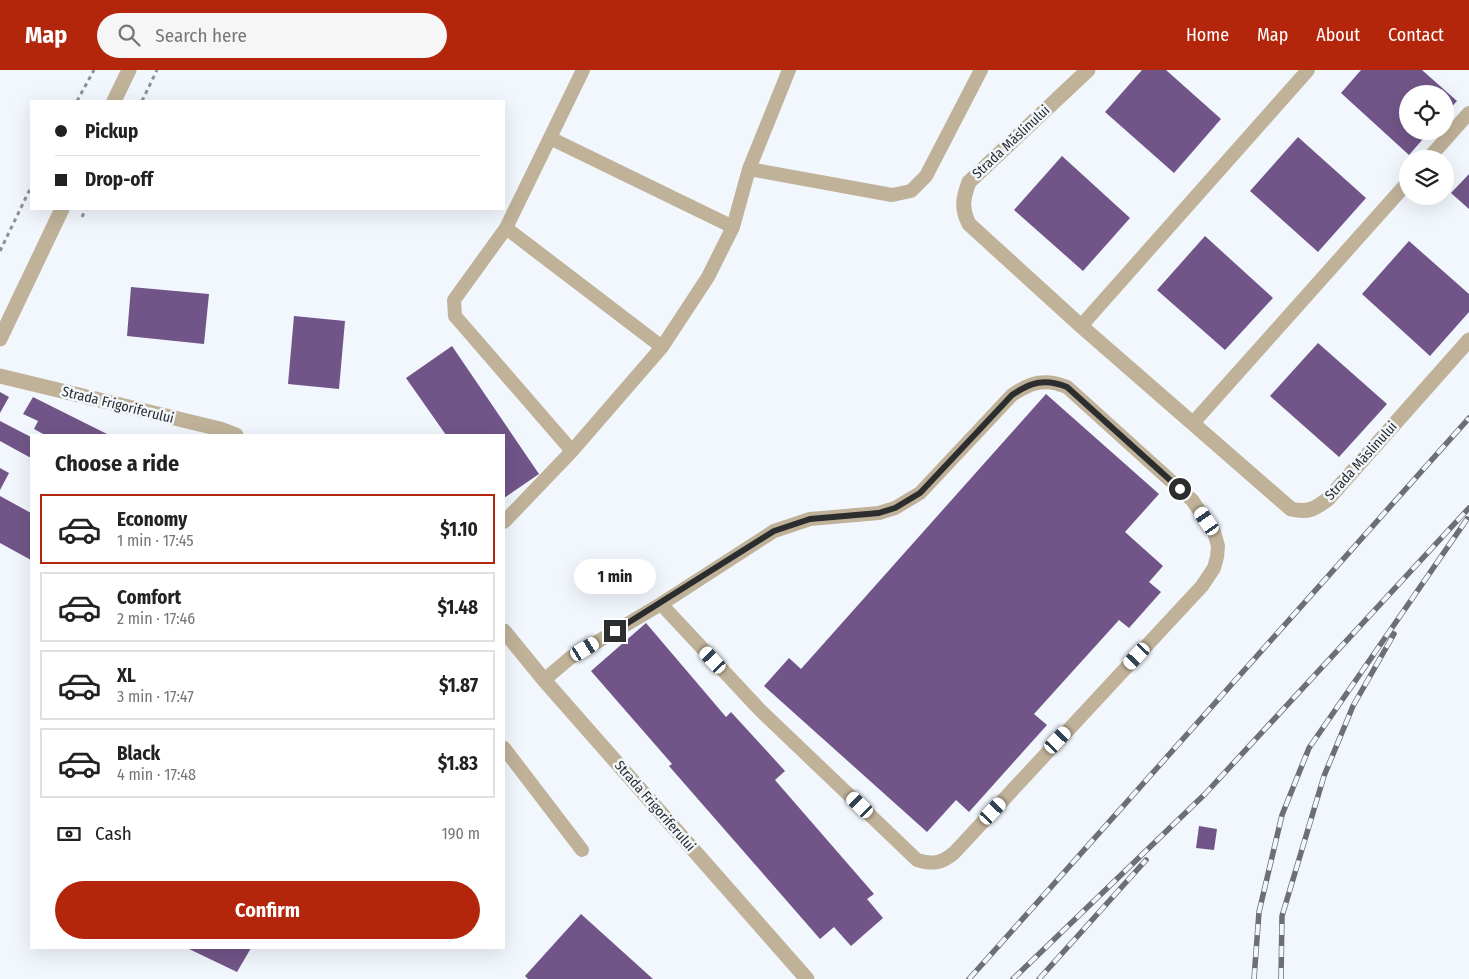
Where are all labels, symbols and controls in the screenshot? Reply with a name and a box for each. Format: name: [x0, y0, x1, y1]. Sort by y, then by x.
search box: [97, 13, 447, 58]
text: Map: [25, 21, 67, 49]
icon: search: [115, 21, 143, 49]
text: Search here: [155, 24, 247, 47]
text: Home: [1186, 24, 1229, 46]
text: Map: [1257, 24, 1288, 46]
text: About: [1316, 24, 1360, 46]
text: Contact: [1388, 24, 1444, 46]
map controls: [1399, 85, 1454, 205]
button: locate: [1399, 85, 1454, 140]
street label: Strada Măslinului: [969, 102, 1053, 182]
text: Pickup: [85, 120, 138, 143]
button: layers: [1399, 150, 1454, 205]
text: Drop-off: [85, 168, 153, 191]
street label: Strada Frigoriferului: [60, 383, 176, 427]
street label: Strada Măslinului: [1321, 418, 1401, 504]
text: Choose a ride: [55, 450, 179, 477]
route start: [1169, 478, 1191, 500]
car: [1192, 504, 1221, 538]
icon: car: [57, 507, 102, 552]
text: Economy: [117, 508, 187, 531]
text: $1.10: [440, 518, 478, 541]
text: 1 min · 17:45: [117, 531, 194, 550]
callout: 1 min: [574, 558, 656, 594]
text: 1 min: [598, 567, 632, 586]
icon: car: [57, 585, 102, 630]
text: Comfort: [117, 586, 181, 609]
text: $1.48: [437, 596, 478, 619]
text: 2 min · 17:46: [117, 609, 195, 628]
route end: [604, 620, 626, 642]
car: [568, 635, 601, 663]
car: [1121, 640, 1152, 672]
car: [697, 644, 728, 676]
icon: car: [57, 663, 102, 708]
text: XL: [117, 664, 136, 687]
text: $1.87: [439, 674, 478, 697]
text: 3 min · 17:47: [117, 687, 194, 706]
car: [1042, 724, 1073, 756]
icon: car: [57, 741, 102, 786]
text: Black: [117, 742, 160, 765]
text: $1.83: [438, 752, 478, 775]
street label: Strada Frigoriferului: [611, 757, 699, 855]
text: 4 min · 17:48: [117, 765, 196, 784]
car: [843, 789, 876, 821]
car: [977, 795, 1008, 827]
icon: cash: [55, 820, 83, 848]
text: Cash: [95, 822, 132, 845]
text: 190 m: [442, 824, 480, 843]
button: Confirm: [55, 881, 480, 939]

